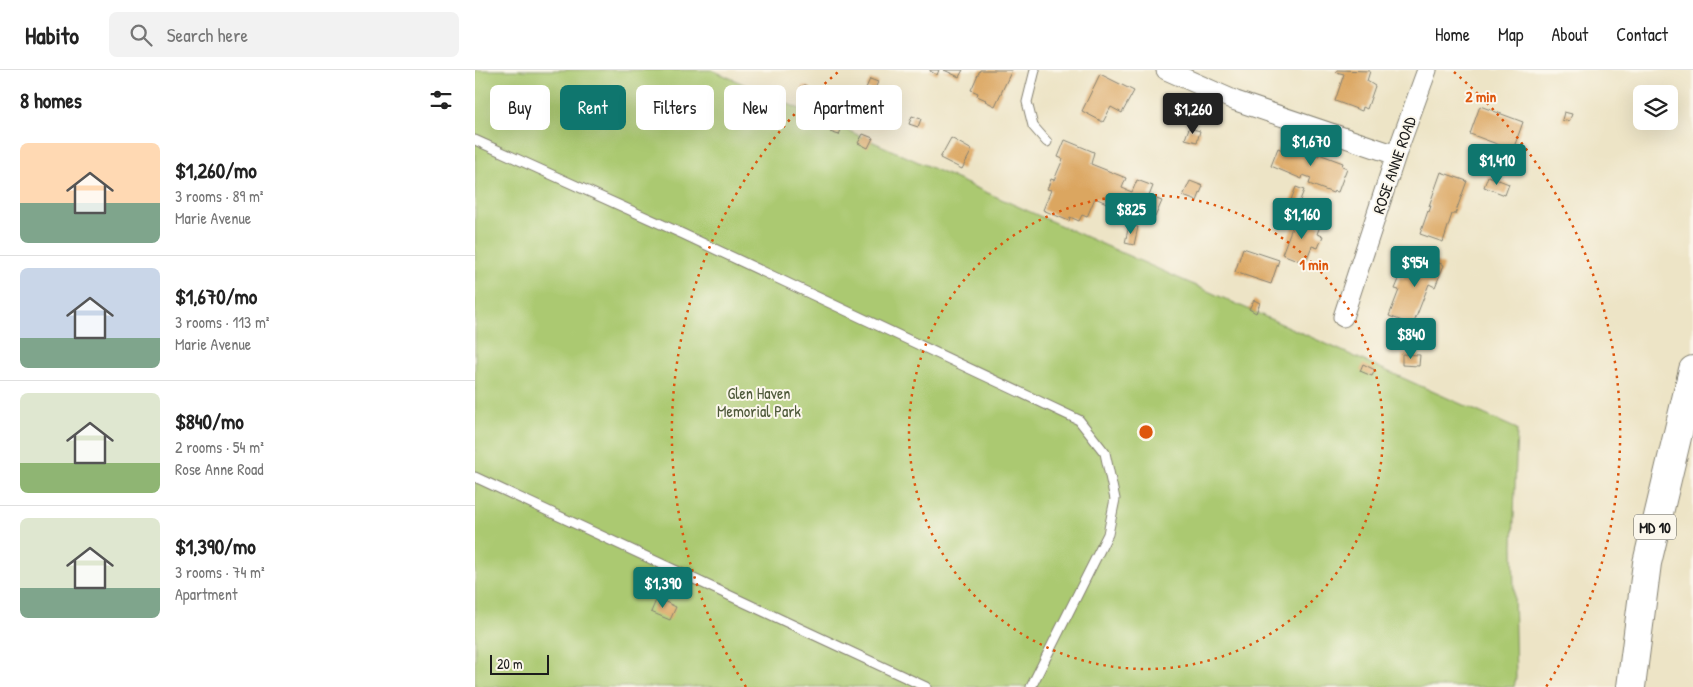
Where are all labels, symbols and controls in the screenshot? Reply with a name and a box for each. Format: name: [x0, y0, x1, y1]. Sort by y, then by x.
search box: [109, 12, 459, 57]
text: Habito: [25, 19, 79, 51]
icon: search: [127, 21, 155, 49]
text: Search here: [167, 22, 248, 48]
text: Home: [1435, 22, 1470, 47]
text: Map: [1498, 22, 1523, 47]
text: About: [1551, 22, 1588, 47]
text: Contact: [1616, 22, 1668, 47]
chip: Buy: [490, 85, 550, 130]
chip: Rent: [560, 85, 626, 130]
chip: Filters: [636, 85, 714, 130]
chip: New: [724, 85, 786, 130]
chip: Apartment: [796, 85, 902, 130]
map controls: [1633, 85, 1678, 130]
button: layers: [1633, 85, 1678, 130]
text: 8 homes: [20, 86, 82, 115]
icon: filters: [427, 86, 455, 114]
text: 2 min: [1466, 86, 1497, 107]
pin: $1,260: [1152, 92, 1234, 135]
text: $1,260: [1174, 98, 1212, 120]
street label: ROSE ANNE ROAD: [1367, 113, 1421, 217]
pin: $1,670: [1270, 124, 1352, 167]
text: $1,670: [1292, 130, 1330, 152]
pin: $1,410: [1456, 144, 1538, 186]
text: $1,410: [1479, 149, 1515, 171]
text: $1,260/mo: [175, 156, 257, 185]
icon: home: [60, 163, 120, 223]
text: 3 rooms · 89 m²: [175, 185, 264, 207]
pin: $825: [1101, 192, 1161, 235]
text: $825: [1116, 198, 1146, 220]
pin: $1,160: [1261, 198, 1343, 240]
text: $1,160: [1284, 203, 1320, 225]
text: Marie Avenue: [175, 207, 251, 229]
pin: $954: [1385, 246, 1445, 288]
text: $954: [1402, 251, 1428, 273]
text: 1 min: [1299, 254, 1329, 275]
text: $1,670/mo: [175, 282, 257, 311]
icon: home: [60, 288, 120, 348]
text: 3 rooms · 113 m²: [175, 311, 270, 333]
pin: $840: [1381, 318, 1441, 360]
text: $840: [1397, 323, 1425, 345]
text: Marie Avenue: [175, 333, 251, 355]
park label: Glen Haven Memorial Park: [717, 382, 801, 422]
text: $840/mo: [175, 407, 244, 436]
icon: home: [60, 413, 120, 473]
centre of rings: [1137, 423, 1155, 441]
text: 2 rooms · 54 m²: [175, 436, 264, 458]
text: Rose Anne Road: [175, 458, 263, 480]
road number: MD 10: [1634, 514, 1676, 540]
text: $1,390/mo: [175, 532, 256, 561]
icon: home: [60, 538, 120, 598]
text: 3 rooms · 74 m²: [175, 561, 265, 583]
pin: $1,390: [622, 566, 704, 609]
text: $1,390: [644, 572, 682, 594]
text: Apartment: [175, 583, 238, 605]
scale bar: [490, 652, 549, 675]
text: 20 m: [497, 654, 523, 673]

